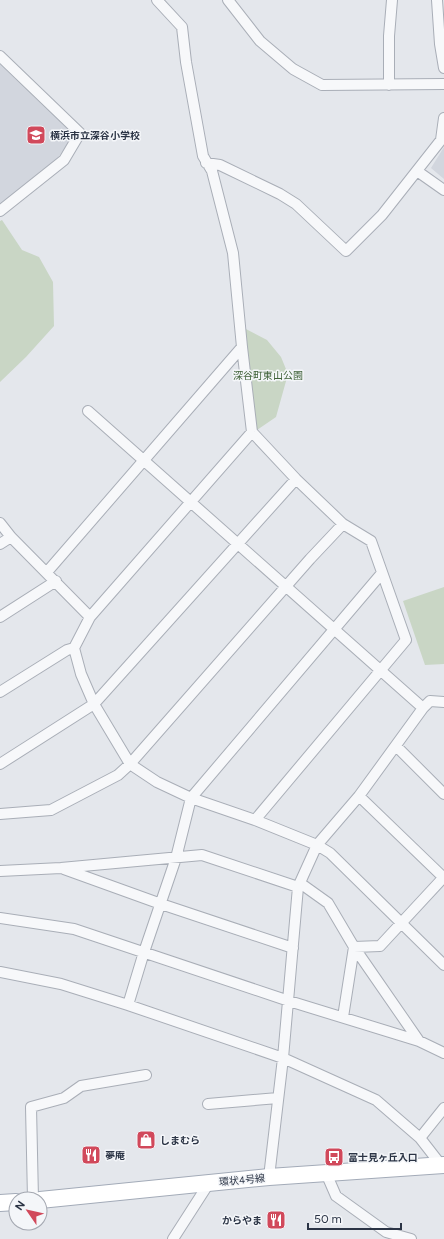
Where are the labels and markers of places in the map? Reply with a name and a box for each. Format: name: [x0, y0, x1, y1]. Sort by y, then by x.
school or university icon: 横浜市立深谷小学校: [25, 124, 47, 146]
place label: 横浜市立深谷小学校: [50, 129, 140, 142]
shop icon: しまむら: [135, 1129, 157, 1151]
place label: しまむら: [160, 1134, 200, 1147]
restaurant icon: 夢庵: [80, 1144, 102, 1166]
bus stop icon: 富士見ヶ丘入口: [323, 1146, 345, 1168]
place label: 夢庵: [105, 1149, 125, 1162]
place label: 富士見ヶ丘入口: [348, 1151, 418, 1164]
restaurant icon: からやま: [265, 1209, 287, 1231]
place label: からやま: [222, 1214, 262, 1227]

